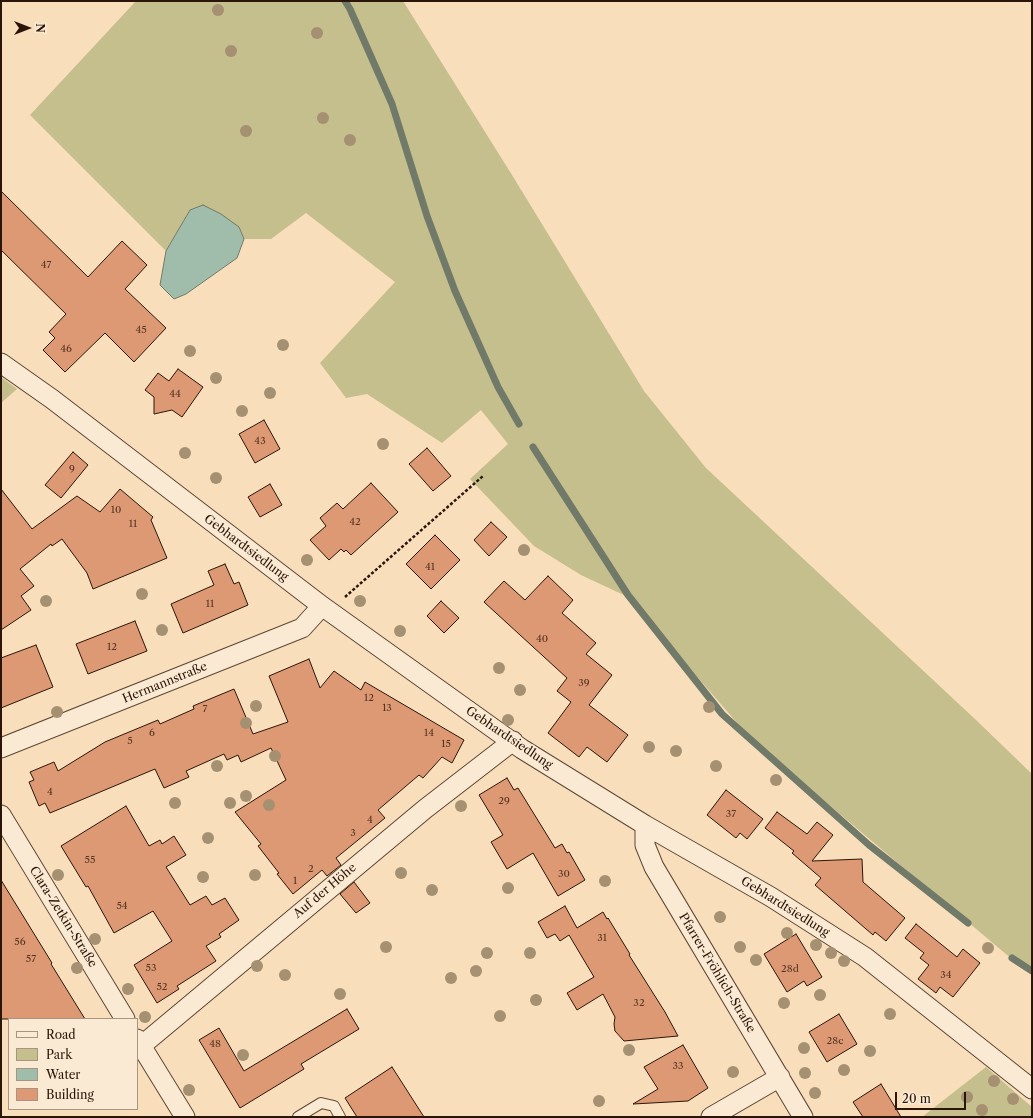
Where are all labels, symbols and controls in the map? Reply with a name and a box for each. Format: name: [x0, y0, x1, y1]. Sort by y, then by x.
north arrow: [8, 8, 48, 48]
text: N: [33, 23, 47, 33]
house number: 47: [41, 259, 51, 271]
house number: 45: [135, 324, 147, 336]
house number: 46: [60, 343, 72, 355]
house number: 44: [169, 388, 181, 400]
house number: 43: [254, 435, 266, 447]
house number: 9: [69, 463, 75, 475]
house number: 10: [111, 504, 121, 516]
street label: Gebhardtsiedlung: [201, 512, 291, 584]
house number: 42: [349, 516, 361, 528]
house number: 11: [129, 518, 137, 530]
house number: 41: [425, 561, 435, 573]
house number: 11: [206, 598, 214, 610]
house number: 40: [536, 633, 548, 645]
house number: 12: [107, 641, 117, 653]
street label: Hermannstraße: [121, 659, 209, 707]
house number: 39: [578, 677, 590, 689]
house number: 12: [364, 692, 374, 704]
house number: 13: [382, 702, 392, 714]
house number: 7: [203, 703, 207, 715]
street label: Gebhardtsiedlung: [463, 704, 555, 772]
house number: 6: [149, 727, 155, 739]
house number: 14: [424, 727, 434, 739]
house number: 5: [127, 735, 133, 747]
house number: 15: [441, 738, 451, 750]
house number: 4: [47, 786, 53, 798]
house number: 29: [498, 795, 510, 807]
house number: 37: [726, 808, 736, 820]
house number: 4: [367, 814, 373, 826]
house number: 3: [350, 827, 356, 839]
house number: 55: [85, 854, 95, 866]
street label: Auf der Höhe: [291, 861, 359, 921]
house number: 2: [308, 863, 314, 875]
street label: Clara-Zetkin-Straße: [26, 864, 100, 970]
house number: 30: [558, 868, 570, 880]
street label: Gebhardtsiedlung: [738, 874, 832, 940]
house number: 1: [293, 875, 297, 887]
house number: 54: [116, 900, 128, 912]
street label: Pfarrer-Fröhlich-Straße: [676, 911, 758, 1035]
house number: 31: [597, 932, 607, 944]
house number: 56: [14, 936, 26, 948]
house number: 57: [26, 953, 36, 965]
house number: 53: [146, 962, 156, 974]
house number: 28d: [781, 963, 799, 975]
house number: 34: [940, 969, 952, 981]
house number: 52: [156, 981, 168, 993]
house number: 32: [633, 997, 645, 1009]
legend: [8, 1018, 138, 1110]
text: Road: [46, 1027, 76, 1042]
house number: 28c: [827, 1035, 843, 1047]
house number: 48: [209, 1038, 221, 1050]
text: Park: [46, 1047, 72, 1062]
house number: 33: [672, 1060, 684, 1072]
text: Water: [46, 1067, 80, 1082]
scale bar: [897, 1084, 968, 1110]
text: Building: [46, 1087, 94, 1102]
text: 20 m: [902, 1091, 931, 1106]

